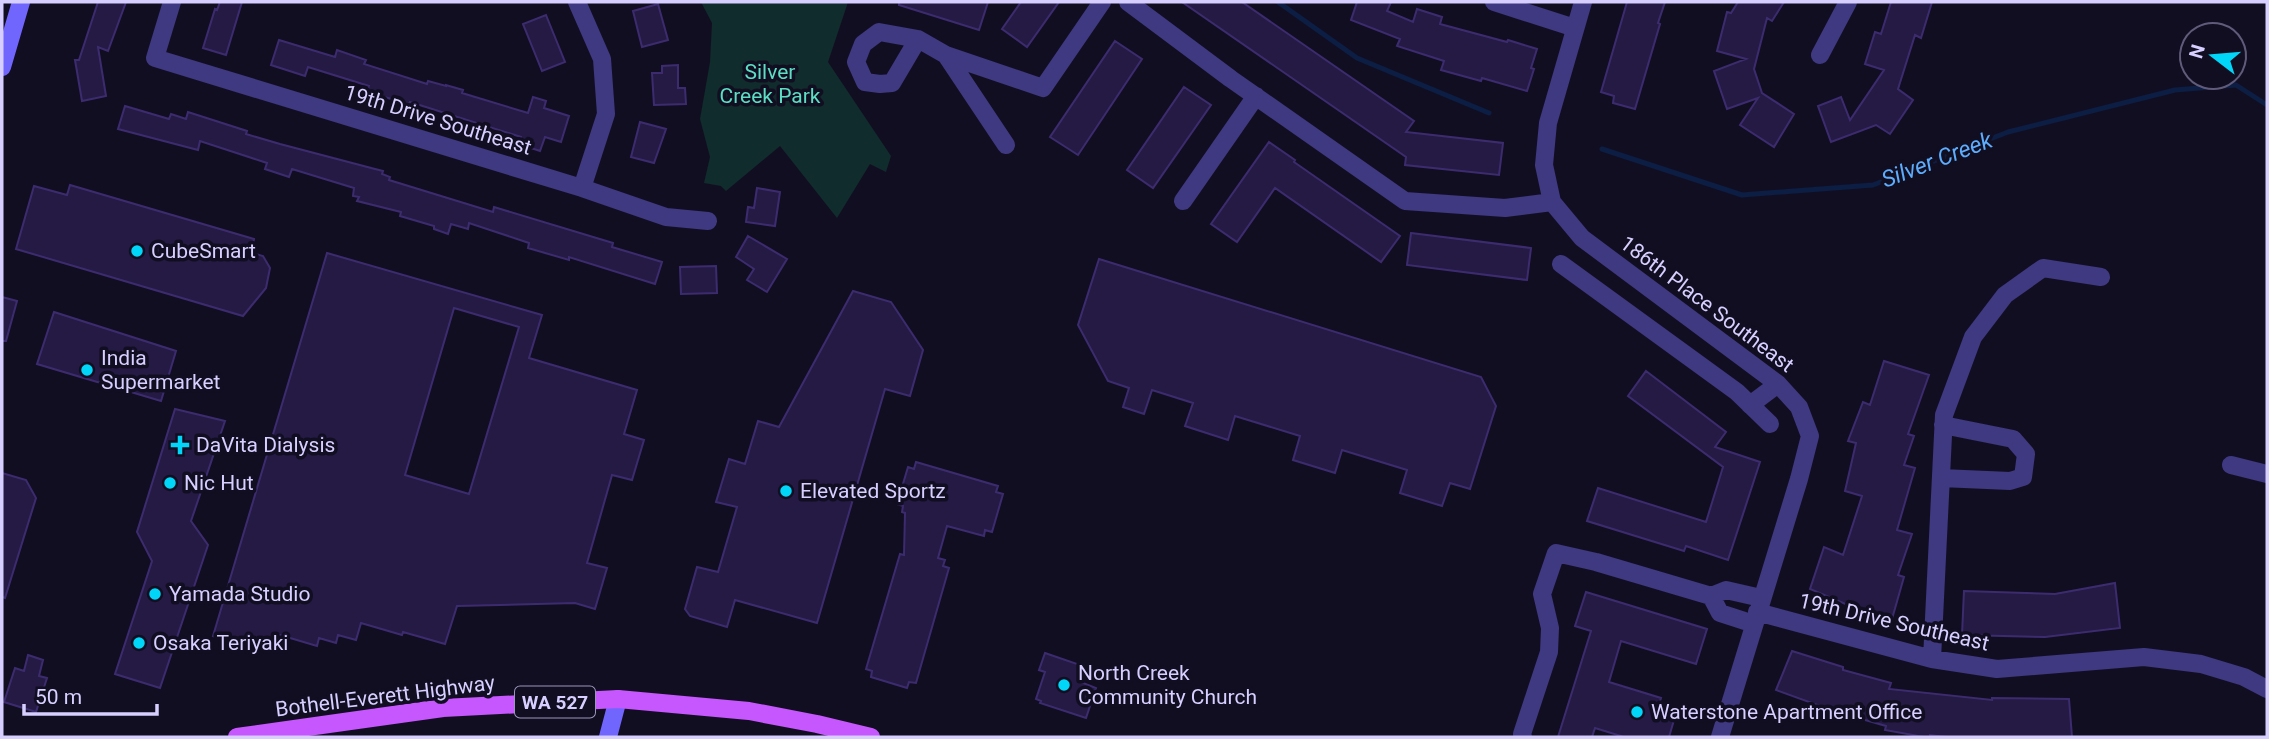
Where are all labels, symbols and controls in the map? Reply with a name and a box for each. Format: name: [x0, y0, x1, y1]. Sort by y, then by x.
north arrow: [2178, 21, 2248, 91]
text: N: [2184, 42, 2210, 61]
park label: Silver Creek Park: [719, 60, 821, 108]
street label: 19th Drive Southeast: [342, 80, 535, 160]
water label: Silver Creek: [1878, 126, 1997, 194]
street label: 186th Place Southeast: [1616, 231, 1799, 377]
place label: CubeSmart: [151, 239, 256, 263]
marker: CubeSmart: [129, 243, 145, 259]
place label: India Supermarket: [101, 346, 221, 394]
marker: India Supermarket: [79, 362, 95, 378]
place label: DaVita Dialysis: [196, 433, 335, 457]
marker: DaVita Dialysis: [170, 435, 190, 455]
place label: Nic Hut: [184, 471, 254, 495]
marker: Nic Hut: [162, 475, 178, 491]
place label: Elevated Sportz: [800, 479, 946, 503]
marker: Elevated Sportz: [778, 483, 794, 499]
place label: Yamada Studio: [169, 582, 310, 606]
marker: Yamada Studio: [147, 586, 163, 602]
street label: 19th Drive Southeast: [1797, 588, 1992, 656]
place label: Osaka Teriyaki: [153, 631, 288, 655]
marker: Osaka Teriyaki: [131, 635, 147, 651]
place label: North Creek Community Church: [1078, 661, 1257, 709]
street label: Bothell-Everett Highway: [274, 671, 496, 721]
scale bar: [24, 672, 158, 716]
marker: North Creek Community Church: [1056, 677, 1072, 693]
text: 50 m: [35, 685, 82, 709]
road number: WA 527: [515, 687, 595, 718]
place label: Waterstone Apartment Office: [1651, 700, 1922, 724]
marker: Waterstone Apartment Office: [1629, 704, 1645, 720]

